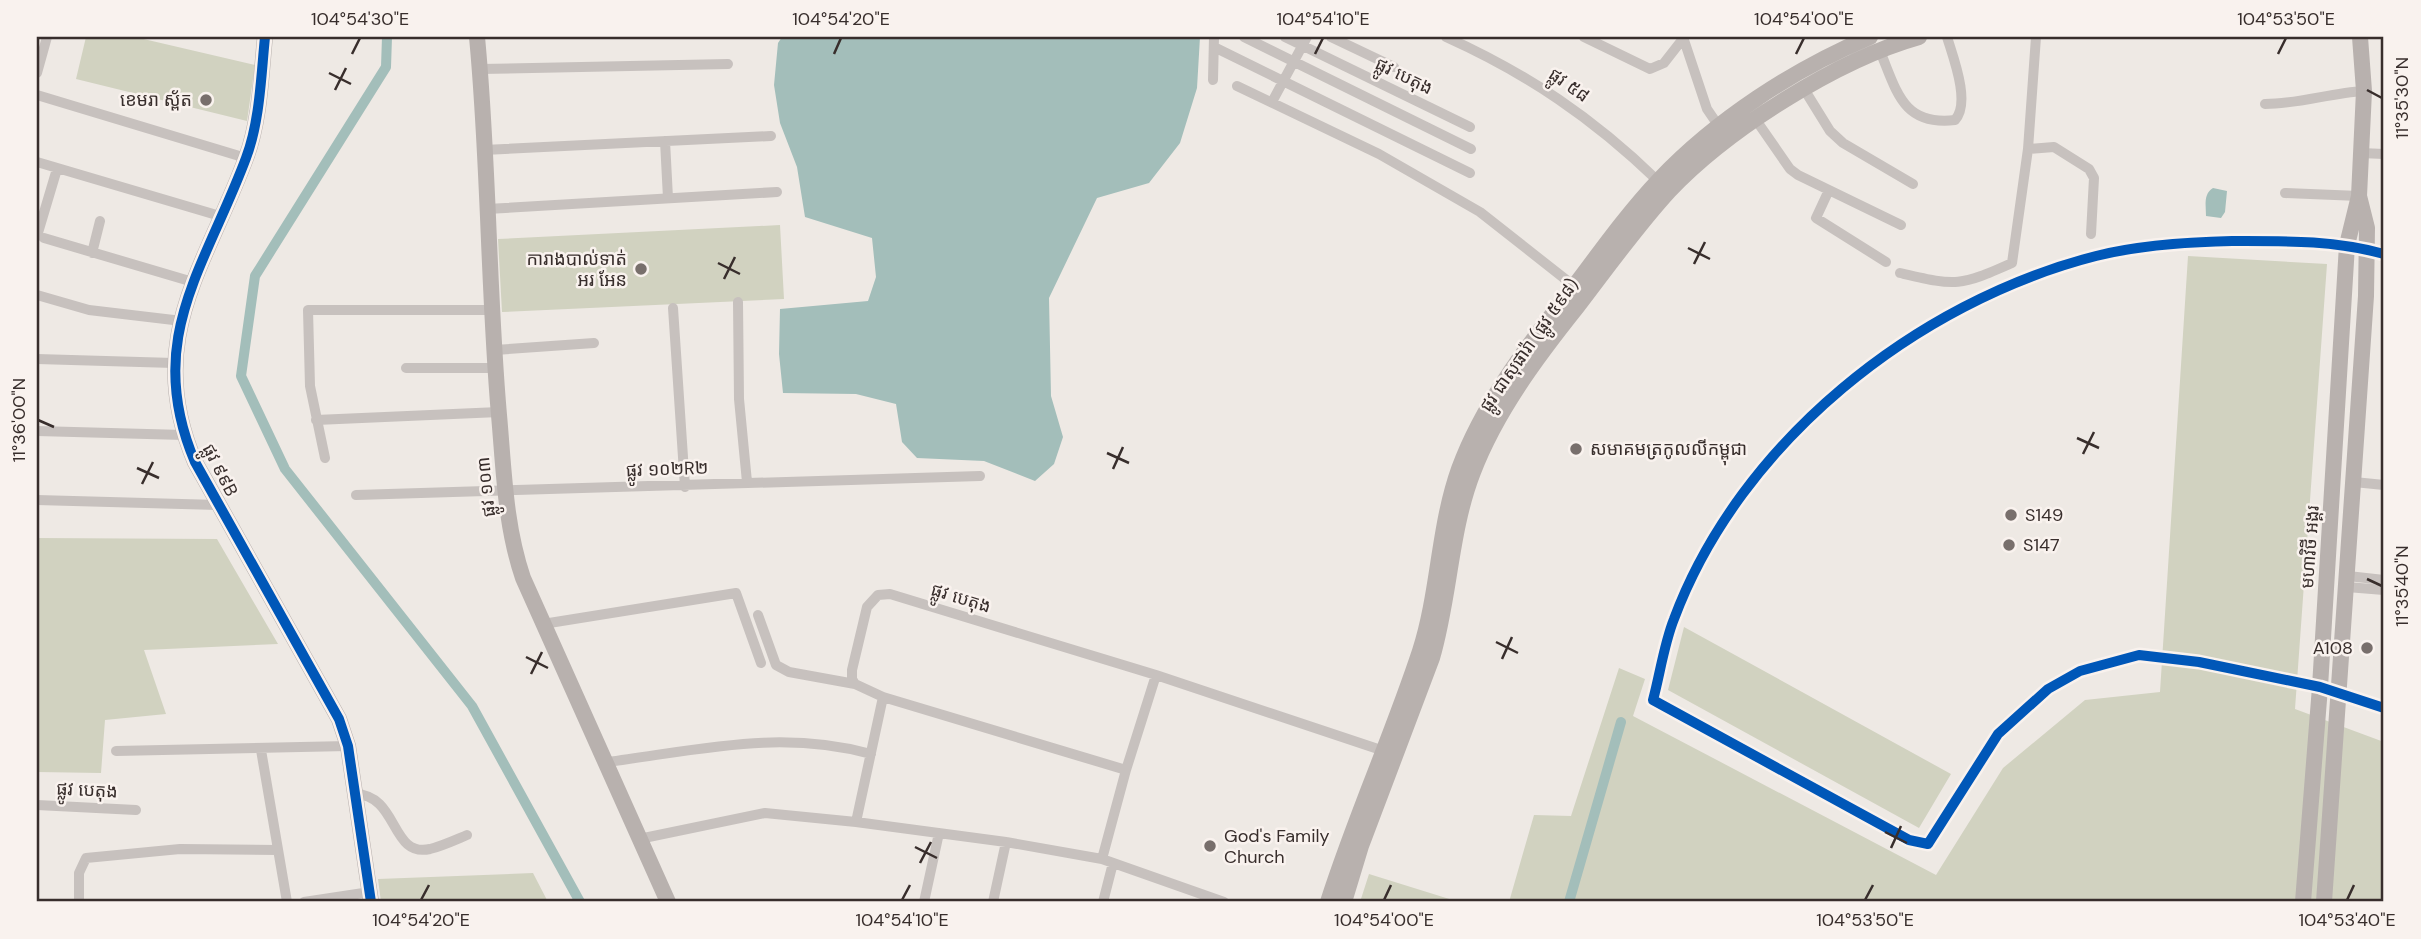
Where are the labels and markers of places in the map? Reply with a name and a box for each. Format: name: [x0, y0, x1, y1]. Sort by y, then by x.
place label: ខេមរា ស្ព័ត: [120, 88, 192, 112]
marker: ខេមរា ស្ព័ត: [198, 92, 214, 108]
place label: ការាងបាល់ទាត់ អរ អែន: [527, 247, 627, 292]
marker: ការាងបាល់ទាត់ អរ អែន: [633, 261, 649, 277]
place label: សមាគមត្រកូលលីកម្ពុជា: [1590, 437, 1747, 466]
marker: សមាគមត្រកូលលីកម្ពុជា: [1568, 441, 1584, 457]
place label: S149: [2025, 503, 2063, 527]
marker: S149: [2003, 507, 2019, 523]
place label: S147: [2023, 533, 2060, 557]
marker: S147: [2001, 537, 2017, 553]
place label: A108: [2313, 636, 2353, 660]
marker: A108: [2359, 640, 2375, 656]
place label: God's Family Church: [1224, 824, 1329, 869]
marker: God's Family Church: [1202, 838, 1218, 854]

